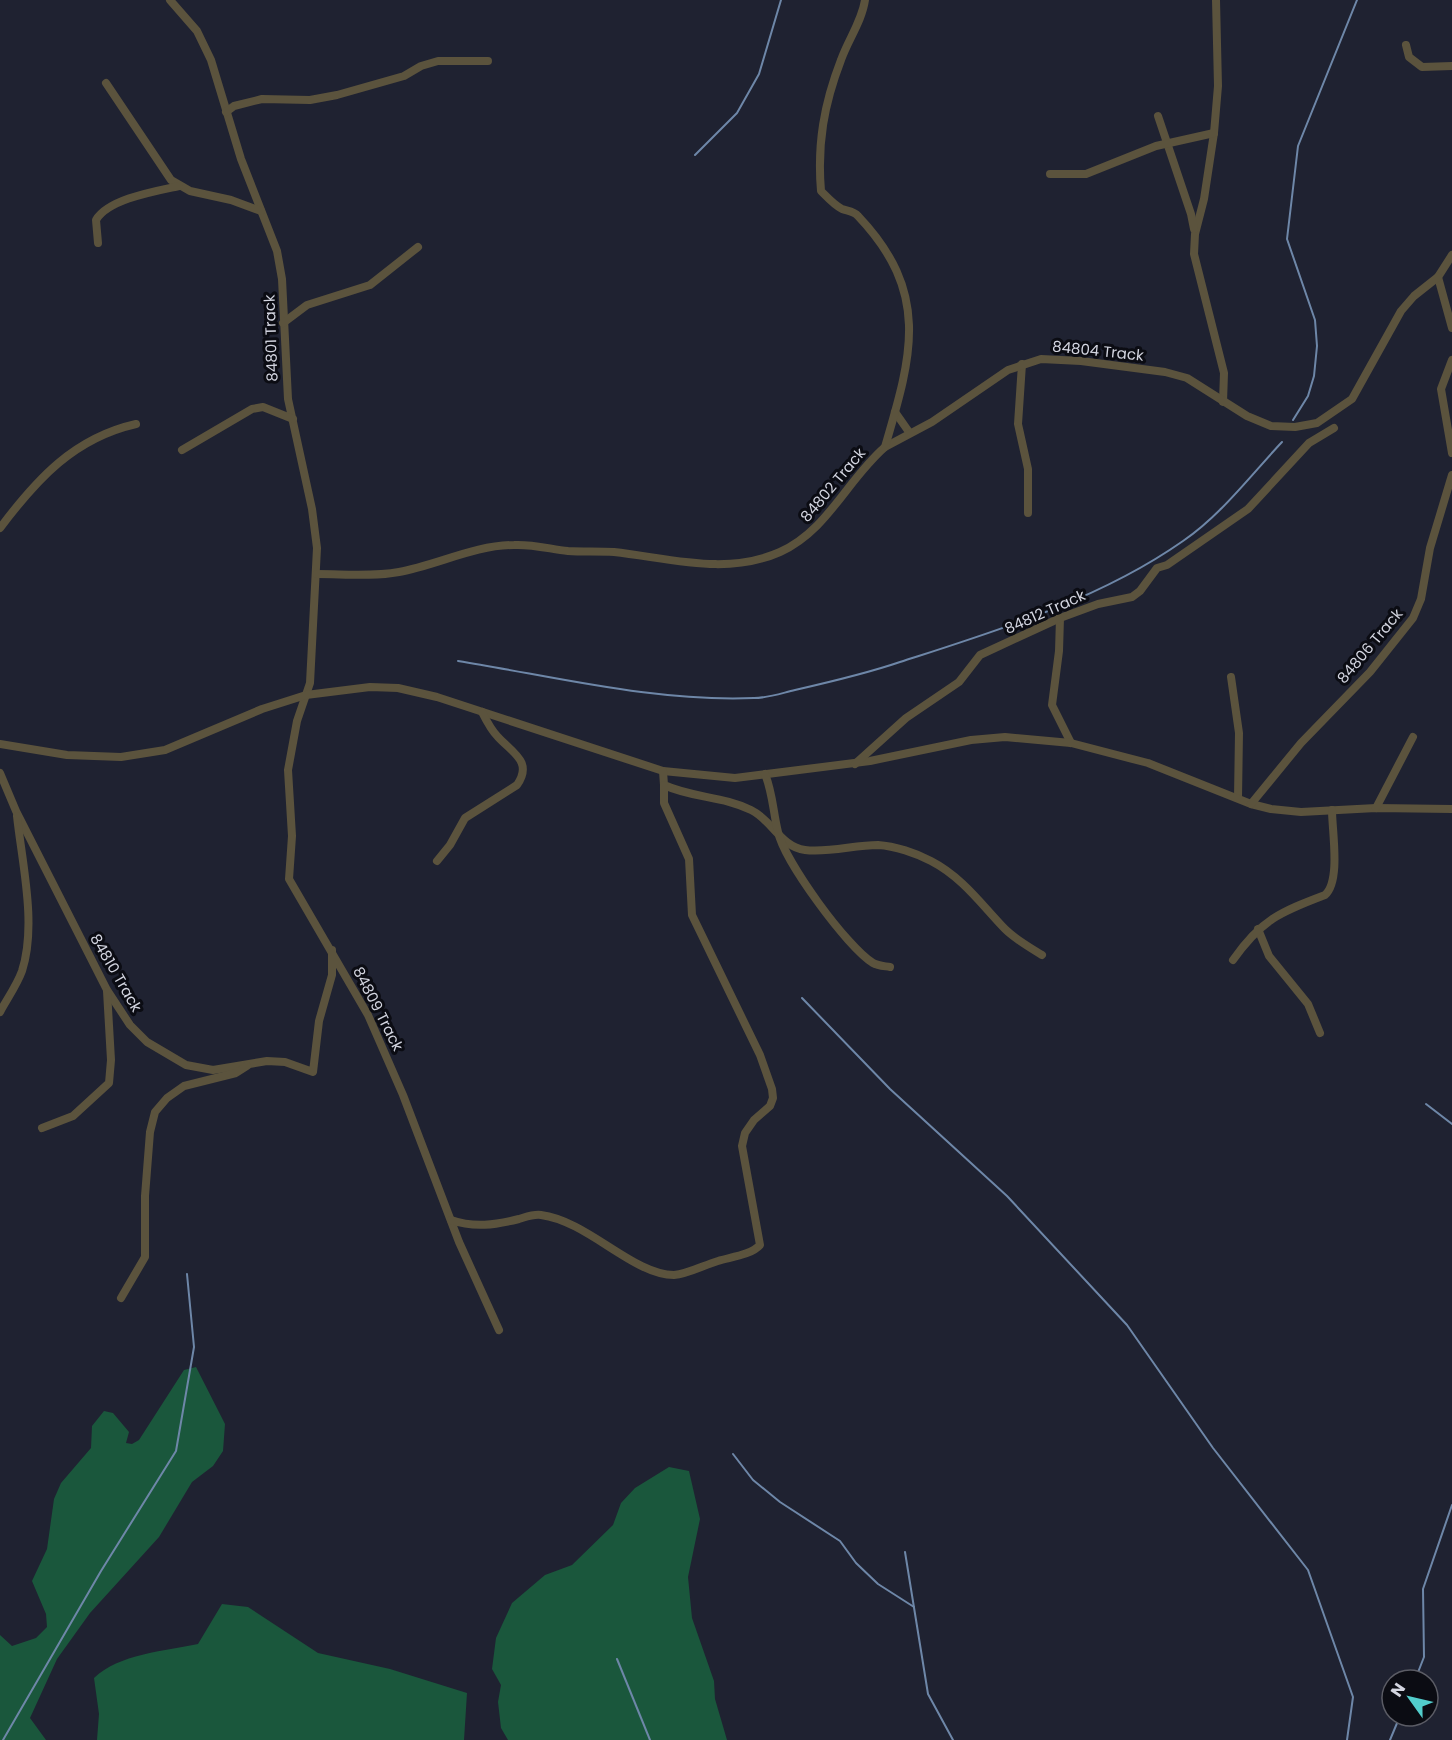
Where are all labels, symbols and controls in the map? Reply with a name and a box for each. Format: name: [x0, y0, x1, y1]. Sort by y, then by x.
street label: 84801 Track: [258, 294, 283, 382]
street label: 84804 Track: [1051, 335, 1145, 366]
street label: 84802 Track: [795, 443, 870, 526]
street label: 84812 Track: [1001, 584, 1089, 639]
street label: 84806 Track: [1332, 603, 1407, 688]
street label: 84810 Track: [86, 930, 147, 1016]
street label: 84809 Track: [348, 963, 409, 1055]
north arrow: [1380, 1668, 1440, 1728]
text: N: [1385, 1678, 1411, 1701]

